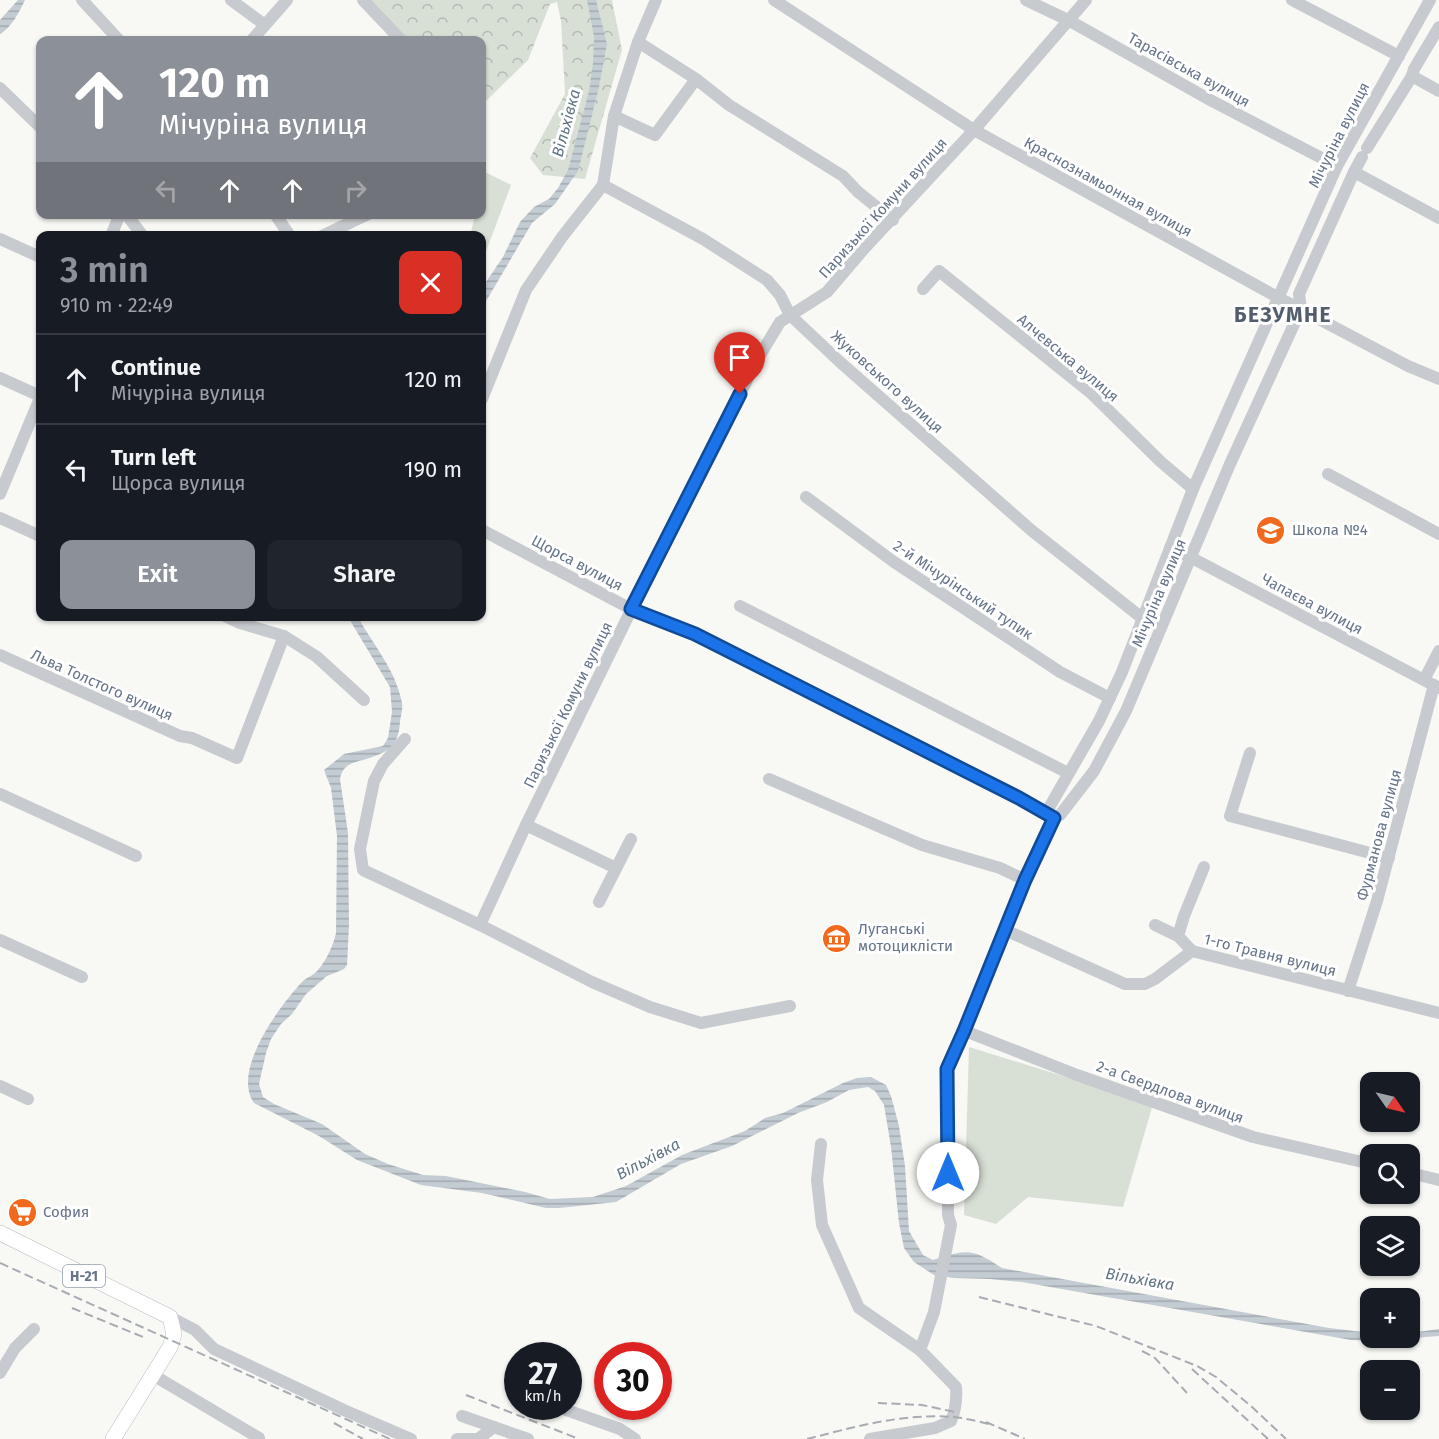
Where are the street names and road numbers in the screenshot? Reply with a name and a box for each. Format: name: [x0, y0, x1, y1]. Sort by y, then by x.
street label: Тарасівська вулиця: [1125, 29, 1253, 111]
street label: Мічуріна вулиця: [1305, 79, 1373, 191]
street label: Краснознамьонная вулиця: [1021, 133, 1195, 241]
street label: Паризької Комуни вулиця: [815, 134, 951, 282]
street label: Алчевська вулиця: [1014, 310, 1122, 406]
street label: Жуковського вулиця: [827, 327, 947, 437]
street label: Щорса вулиця: [528, 531, 626, 595]
street label: Мічуріна вулиця: [1128, 536, 1190, 650]
street label: 2-й Мічурінський тупик: [890, 537, 1036, 644]
street label: Чапаєва вулиця: [1258, 570, 1366, 638]
street label: Паризької Комуни вулиця: [520, 619, 616, 791]
street label: Льва Толстого вулиця: [28, 646, 176, 724]
street label: Фурманова вулиця: [1353, 767, 1405, 903]
street label: 1-го Травня вулиця: [1202, 930, 1338, 980]
street label: 2-а Свердлова вулиця: [1094, 1057, 1246, 1127]
road number: Н-21: [63, 1265, 105, 1287]

